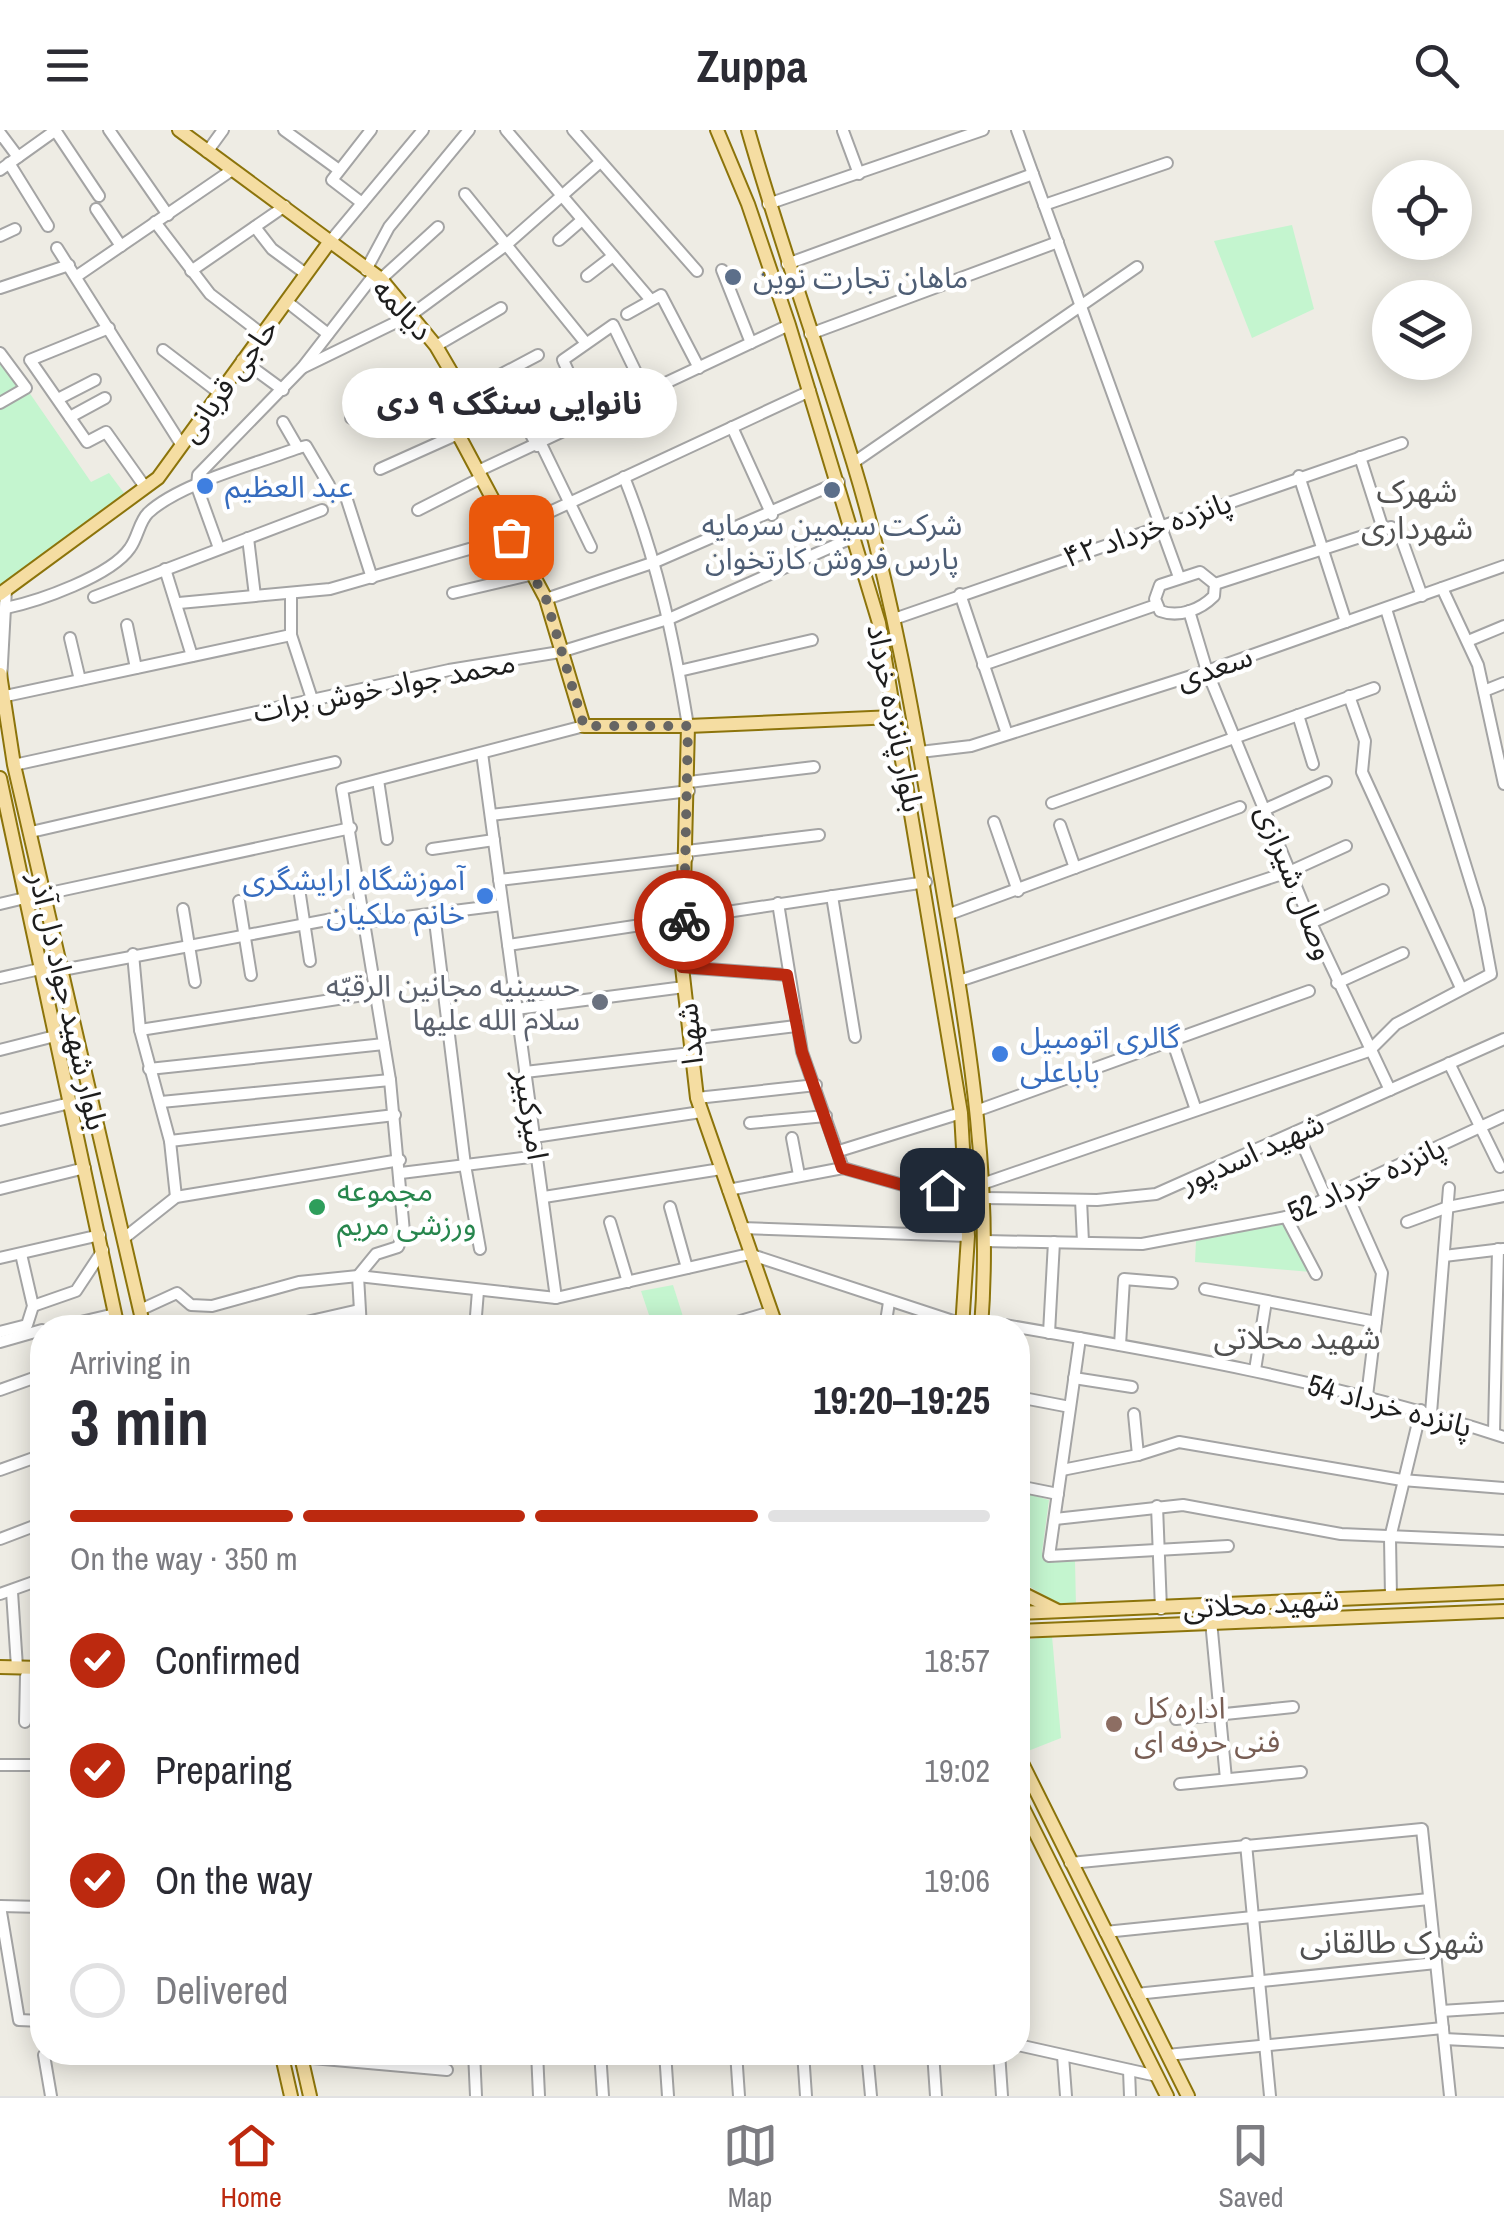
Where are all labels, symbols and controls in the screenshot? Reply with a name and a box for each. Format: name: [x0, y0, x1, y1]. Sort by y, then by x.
text: Zuppa: [697, 35, 807, 96]
icon: menu: [40, 38, 95, 93]
icon: search: [1409, 38, 1464, 93]
map controls: [1372, 160, 1472, 380]
button: locate: [1372, 160, 1472, 260]
place label: ماهان تجارت نوین: [753, 257, 968, 297]
marker: ماهان تجارت نوین: [722, 266, 744, 288]
street label: دیالمه: [364, 269, 442, 349]
button: layers: [1372, 280, 1472, 380]
street label: حاجی قربانی: [169, 310, 287, 450]
callout: نانوایی سنگک ۹ دی: [344, 367, 678, 437]
text: نانوایی سنگک ۹ دی: [377, 381, 642, 424]
place label: عبد العظيم: [225, 466, 353, 510]
district label: شهرک شهرداری: [1361, 469, 1473, 549]
marker: عبد العظيم: [194, 475, 216, 497]
marker: شرکت سیمین سرمایه پارس فروش کارتخوان: [821, 479, 843, 501]
street label: پانزده خرداد ۴۲: [1057, 481, 1237, 577]
pin: [469, 495, 554, 580]
place label: شرکت سیمین سرمایه پارس فروش کارتخوان: [702, 504, 962, 578]
icon: bag: [484, 510, 539, 565]
street label: بلوار پانزده خرداد: [858, 621, 934, 815]
street label: سعدی: [1171, 635, 1257, 699]
street label: محمد جواد خوش برات: [250, 641, 518, 731]
street label: وصال شیرازی: [1247, 799, 1345, 965]
place label: آموزشگاه ارایشگری خانم ملکیان: [243, 859, 466, 937]
street label: بلوار شهید جواد دل آذر: [20, 867, 118, 1134]
courier: [634, 870, 734, 970]
marker: آموزشگاه ارایشگری خانم ملکیان: [474, 885, 496, 907]
icon: bike: [657, 893, 712, 948]
place label: حسینیه مجانین الرقیّه سلام الله علیها: [326, 965, 580, 1042]
marker: حسینیه مجانین الرقیّه سلام الله علیها: [589, 991, 611, 1013]
street label: شهدا: [666, 1001, 712, 1067]
place label: گالری اتومبیل باباعلی: [1020, 1017, 1180, 1091]
marker: گالری اتومبیل باباعلی: [989, 1043, 1011, 1065]
street label: امیرکبیر: [505, 1066, 559, 1163]
street label: شهید اسدپور: [1173, 1103, 1330, 1202]
street label: پانزده خرداد 52: [1281, 1126, 1451, 1232]
pin: [900, 1148, 985, 1233]
icon: home: [915, 1163, 970, 1218]
place label: مجموعه ورزشی مریم: [337, 1170, 477, 1248]
marker: مجموعه ورزشی مریم: [306, 1196, 328, 1218]
district label: شهید محلاتی: [1213, 1316, 1381, 1359]
text: Arriving in: [70, 1341, 191, 1384]
street label: پانزده خرداد 54: [1303, 1364, 1477, 1446]
text: 19:20–19:25: [813, 1375, 990, 1426]
text: 3 min: [70, 1378, 209, 1465]
text: On the way · 350 m: [70, 1537, 298, 1580]
street label: شهید محلاتی: [1182, 1579, 1340, 1627]
icon: check: [70, 1633, 125, 1688]
text: Confirmed: [155, 1635, 300, 1686]
text: 18:57: [924, 1639, 990, 1682]
place label: اداره کل فنی حرفه ای: [1134, 1687, 1280, 1761]
marker: اداره کل فنی حرفه ای: [1103, 1713, 1125, 1735]
icon: check: [70, 1743, 125, 1798]
text: Preparing: [155, 1745, 292, 1796]
text: 19:02: [924, 1749, 990, 1792]
icon: check: [70, 1853, 125, 1908]
text: On the way: [155, 1855, 313, 1906]
text: 19:06: [924, 1859, 990, 1902]
district label: شهرک طالقانی: [1300, 1920, 1484, 1963]
text: Delivered: [155, 1965, 288, 2016]
tab: Home: [220, 2118, 282, 2216]
tab: Map: [723, 2118, 778, 2216]
tab: Saved: [1218, 2118, 1284, 2216]

